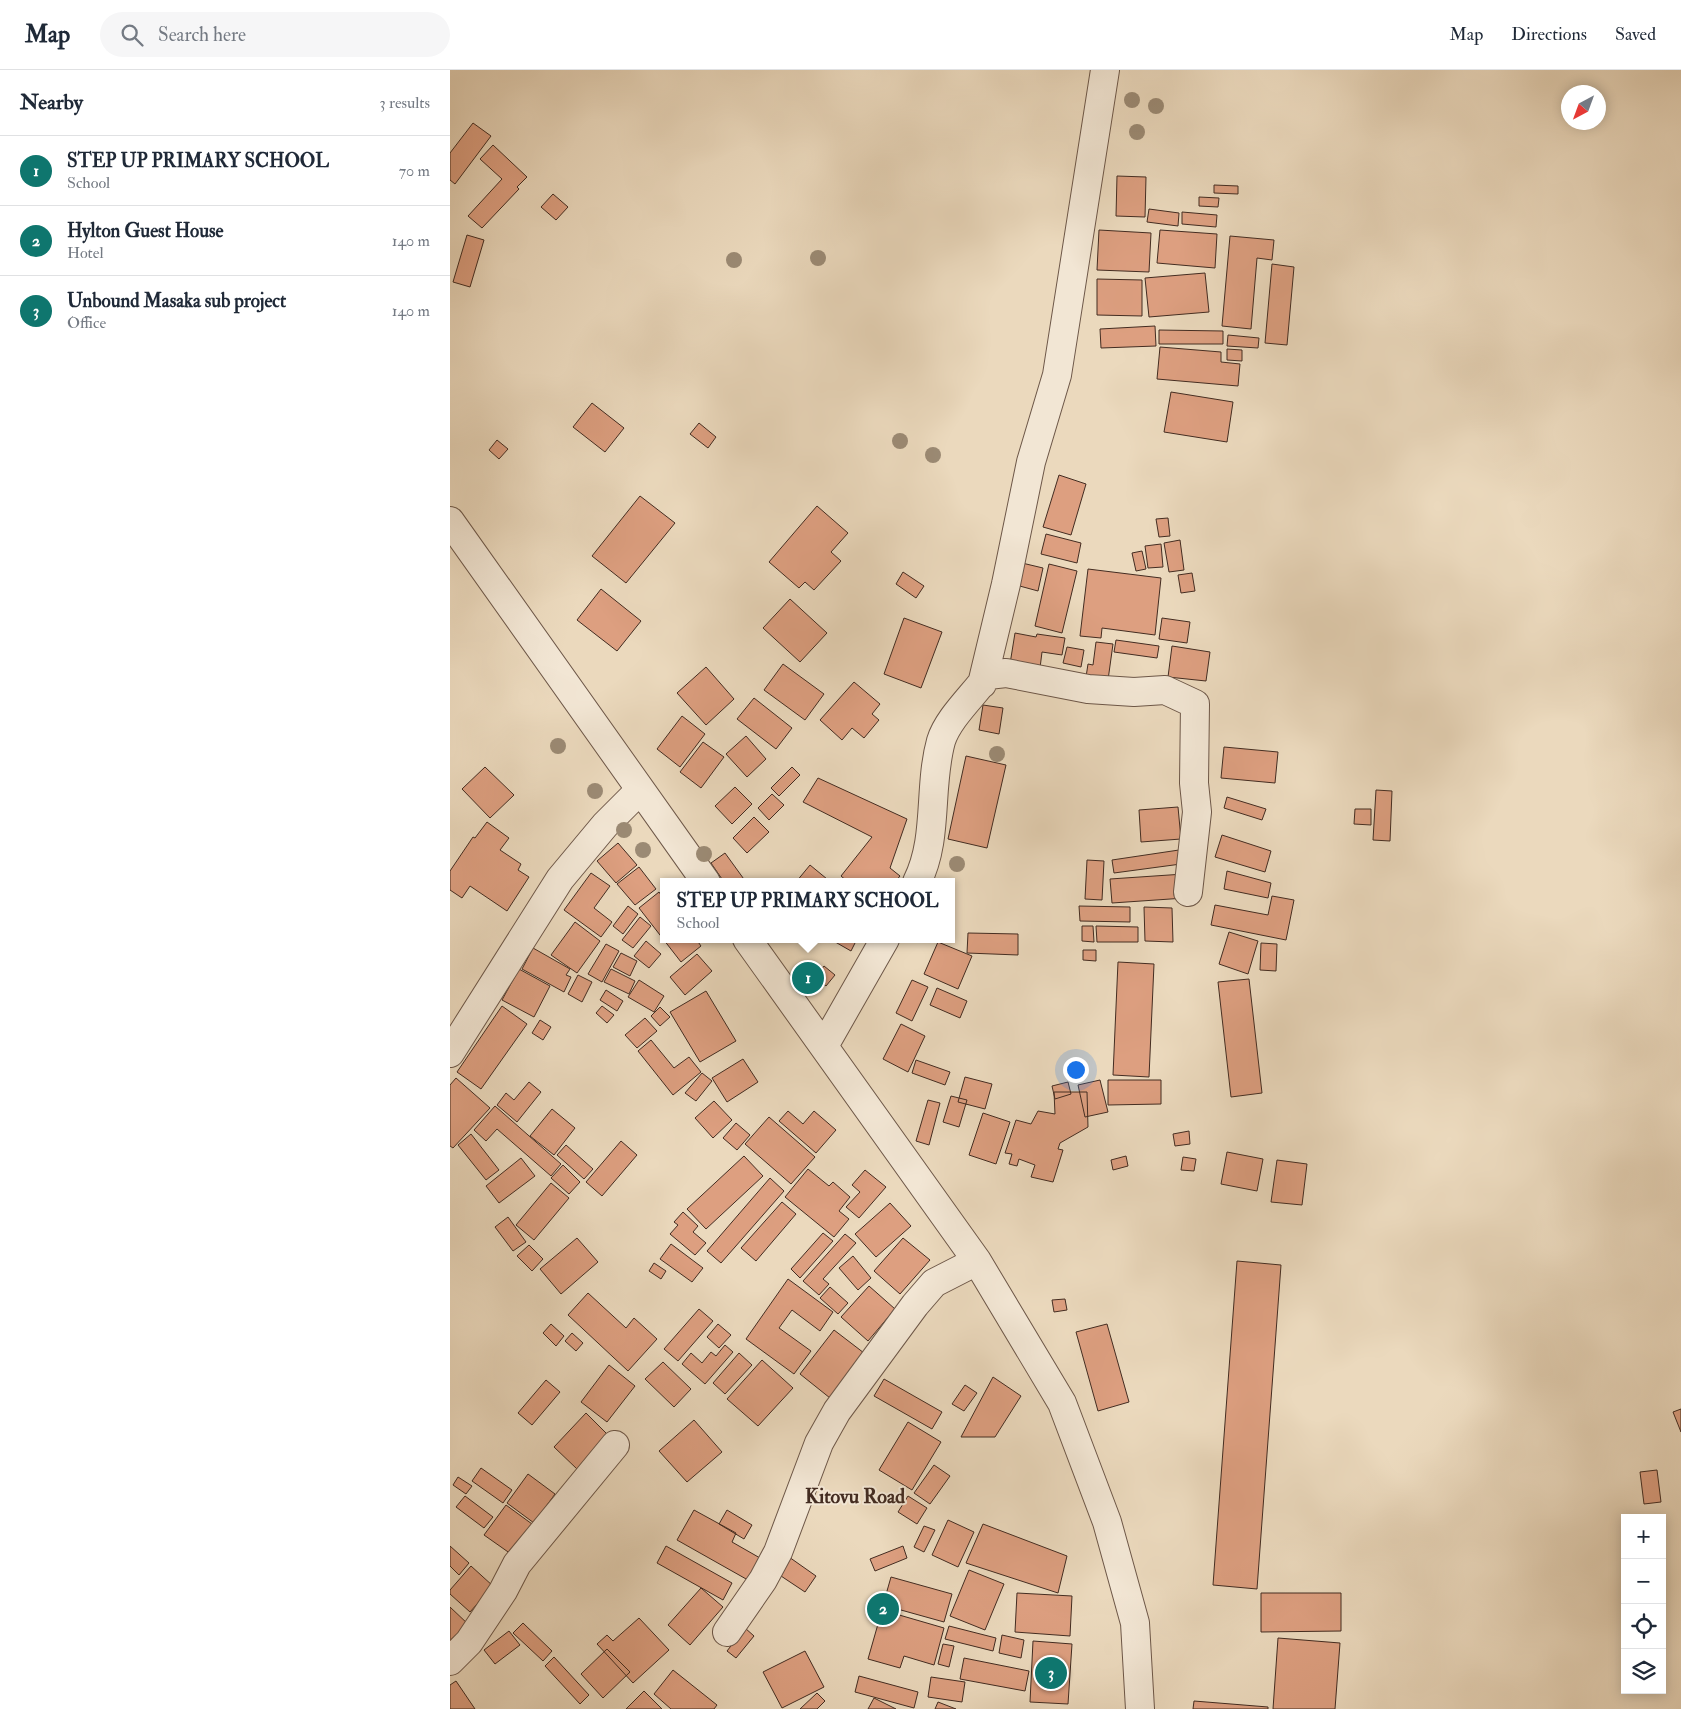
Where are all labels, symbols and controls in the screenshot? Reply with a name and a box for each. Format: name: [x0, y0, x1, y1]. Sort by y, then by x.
search box: [100, 12, 450, 57]
text: Map: [25, 19, 70, 50]
icon: search: [118, 21, 146, 49]
text: Search here: [158, 23, 246, 47]
text: Map: [1450, 23, 1483, 46]
text: Directions: [1511, 23, 1587, 46]
text: Saved: [1615, 23, 1656, 46]
north arrow: [1561, 85, 1606, 130]
text: Nearby: [20, 89, 83, 116]
text: 3 results: [379, 93, 430, 113]
text: STEP UP PRIMARY SCHOOL: [67, 149, 329, 173]
text: 1: [33, 161, 39, 181]
text: 70 m: [399, 161, 430, 181]
text: School: [67, 173, 110, 193]
text: Hylton Guest House: [67, 219, 224, 243]
text: 2: [32, 231, 40, 251]
text: 140 m: [392, 231, 430, 251]
text: Hotel: [67, 243, 104, 263]
text: Unbound Masaka sub project: [67, 289, 286, 313]
text: 3: [33, 301, 39, 321]
text: 140 m: [392, 301, 430, 321]
text: Office: [67, 313, 106, 333]
popup: [660, 878, 955, 943]
text: STEP UP PRIMARY SCHOOL: [677, 889, 938, 913]
text: School: [677, 913, 720, 933]
pin: 1: [792, 959, 824, 997]
your location: [1063, 1057, 1089, 1083]
district label: Kitovu Road: [805, 1484, 905, 1509]
map controls: [1621, 1514, 1666, 1694]
button: +: [1621, 1514, 1666, 1559]
button: −: [1621, 1559, 1666, 1604]
pin: 2: [867, 1590, 899, 1628]
button: locate: [1621, 1604, 1666, 1649]
button: layers: [1621, 1649, 1666, 1694]
pin: 3: [1035, 1654, 1067, 1692]

